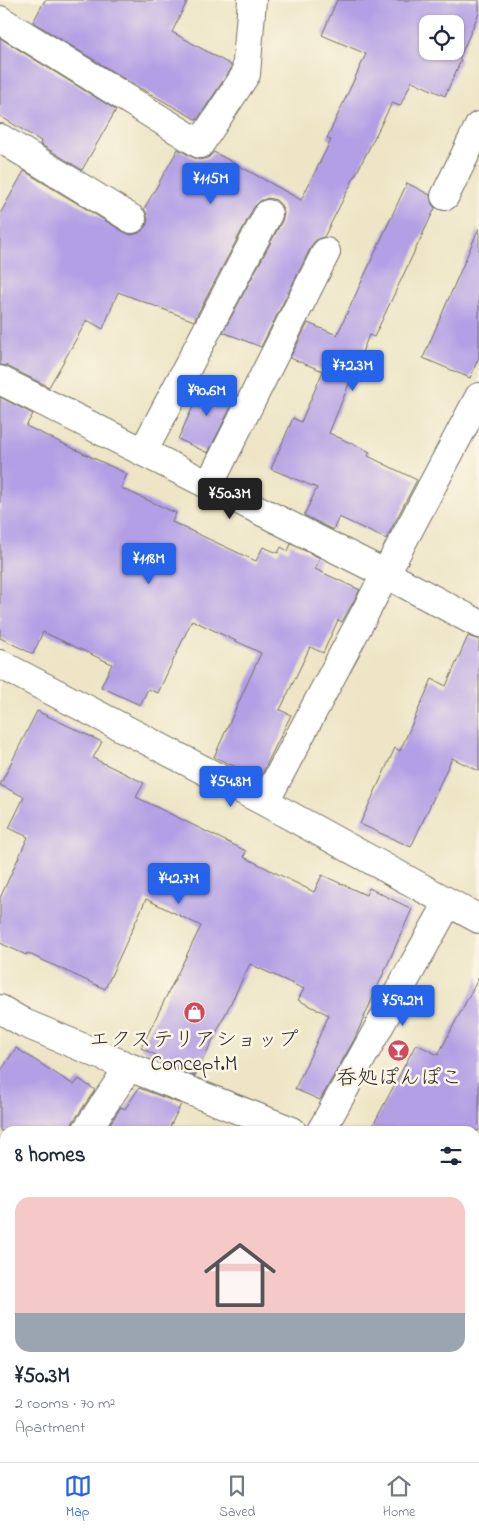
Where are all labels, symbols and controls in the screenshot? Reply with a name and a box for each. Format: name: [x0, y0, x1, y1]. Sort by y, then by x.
map controls: [419, 15, 464, 60]
button: locate: [419, 15, 464, 60]
pin: ¥115M: [176, 162, 246, 205]
text: ¥115M: [193, 167, 229, 191]
pin: ¥72.3M: [312, 350, 394, 392]
text: ¥72.3M: [333, 354, 373, 378]
pin: ¥90.6M: [166, 374, 248, 417]
text: ¥90.6M: [188, 379, 226, 403]
pin: ¥50.3M: [189, 478, 271, 520]
text: ¥50.3M: [209, 482, 251, 506]
pin: ¥118M: [114, 542, 184, 585]
text: ¥118M: [133, 547, 165, 571]
pin: ¥54.8M: [190, 766, 272, 808]
text: ¥54.8M: [211, 770, 251, 794]
pin: ¥42.7M: [138, 862, 220, 905]
text: ¥42.7M: [159, 867, 199, 891]
pin: ¥59.2M: [362, 984, 444, 1027]
text: ¥59.2M: [382, 989, 424, 1013]
shop icon: エクステリアショップ Concept.M: [182, 1000, 206, 1024]
place label: エクステリアショップ Concept.M: [89, 1026, 299, 1080]
bar icon: 呑処ぽんぽこ: [387, 1038, 411, 1062]
place label: 呑処ぽんぽこ: [336, 1064, 462, 1094]
text: 8 homes: [15, 1141, 85, 1171]
icon: filters: [437, 1142, 465, 1170]
icon: home: [195, 1230, 285, 1320]
text: ¥50.3M: [15, 1362, 70, 1392]
text: 2 rooms · 70 m²: [15, 1392, 115, 1416]
text: Apartment: [15, 1416, 85, 1440]
tab: Map: [64, 1472, 92, 1523]
tab: Saved: [219, 1472, 255, 1523]
tab: Home: [383, 1472, 415, 1523]

